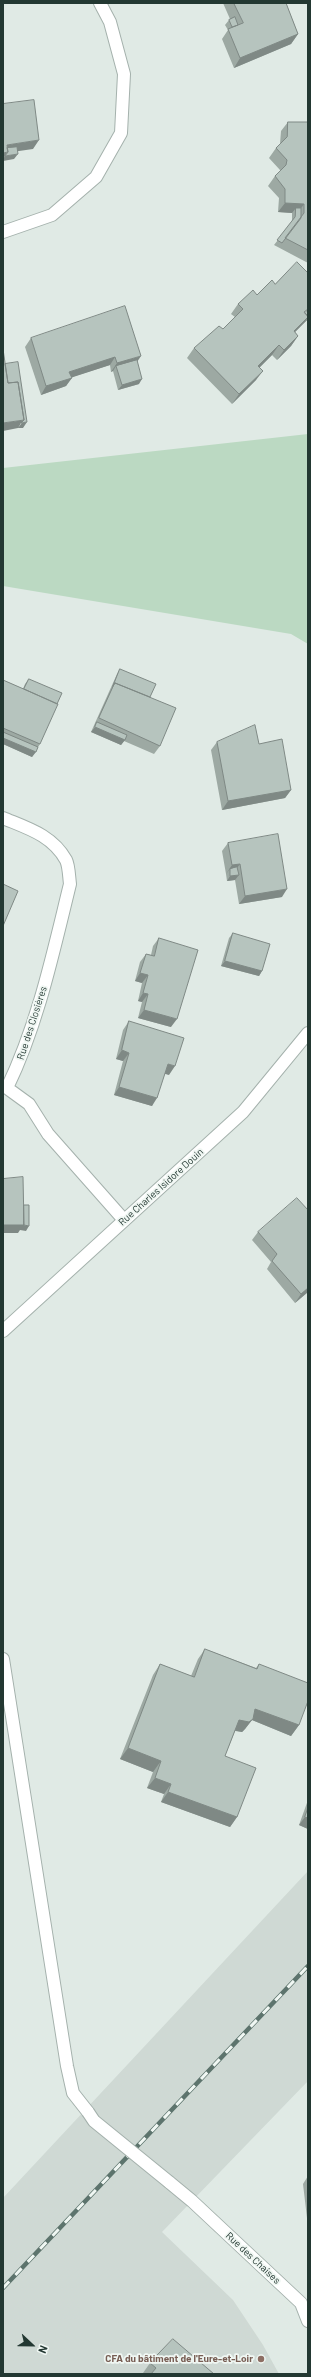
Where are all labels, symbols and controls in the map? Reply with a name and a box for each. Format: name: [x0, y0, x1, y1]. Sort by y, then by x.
street label: Rue des Closières: [14, 985, 50, 1061]
street label: Rue Charles Isidore Douin: [116, 1146, 206, 1228]
street label: Rue des Chaises: [223, 2230, 283, 2286]
north arrow: [12, 2325, 52, 2365]
text: N: [36, 2344, 51, 2356]
place label: CFA du bâtiment de l'Eure-et-Loir: [105, 2353, 253, 2365]
marker: CFA du bâtiment de l'Eure-et-Loir: [256, 2354, 266, 2364]

